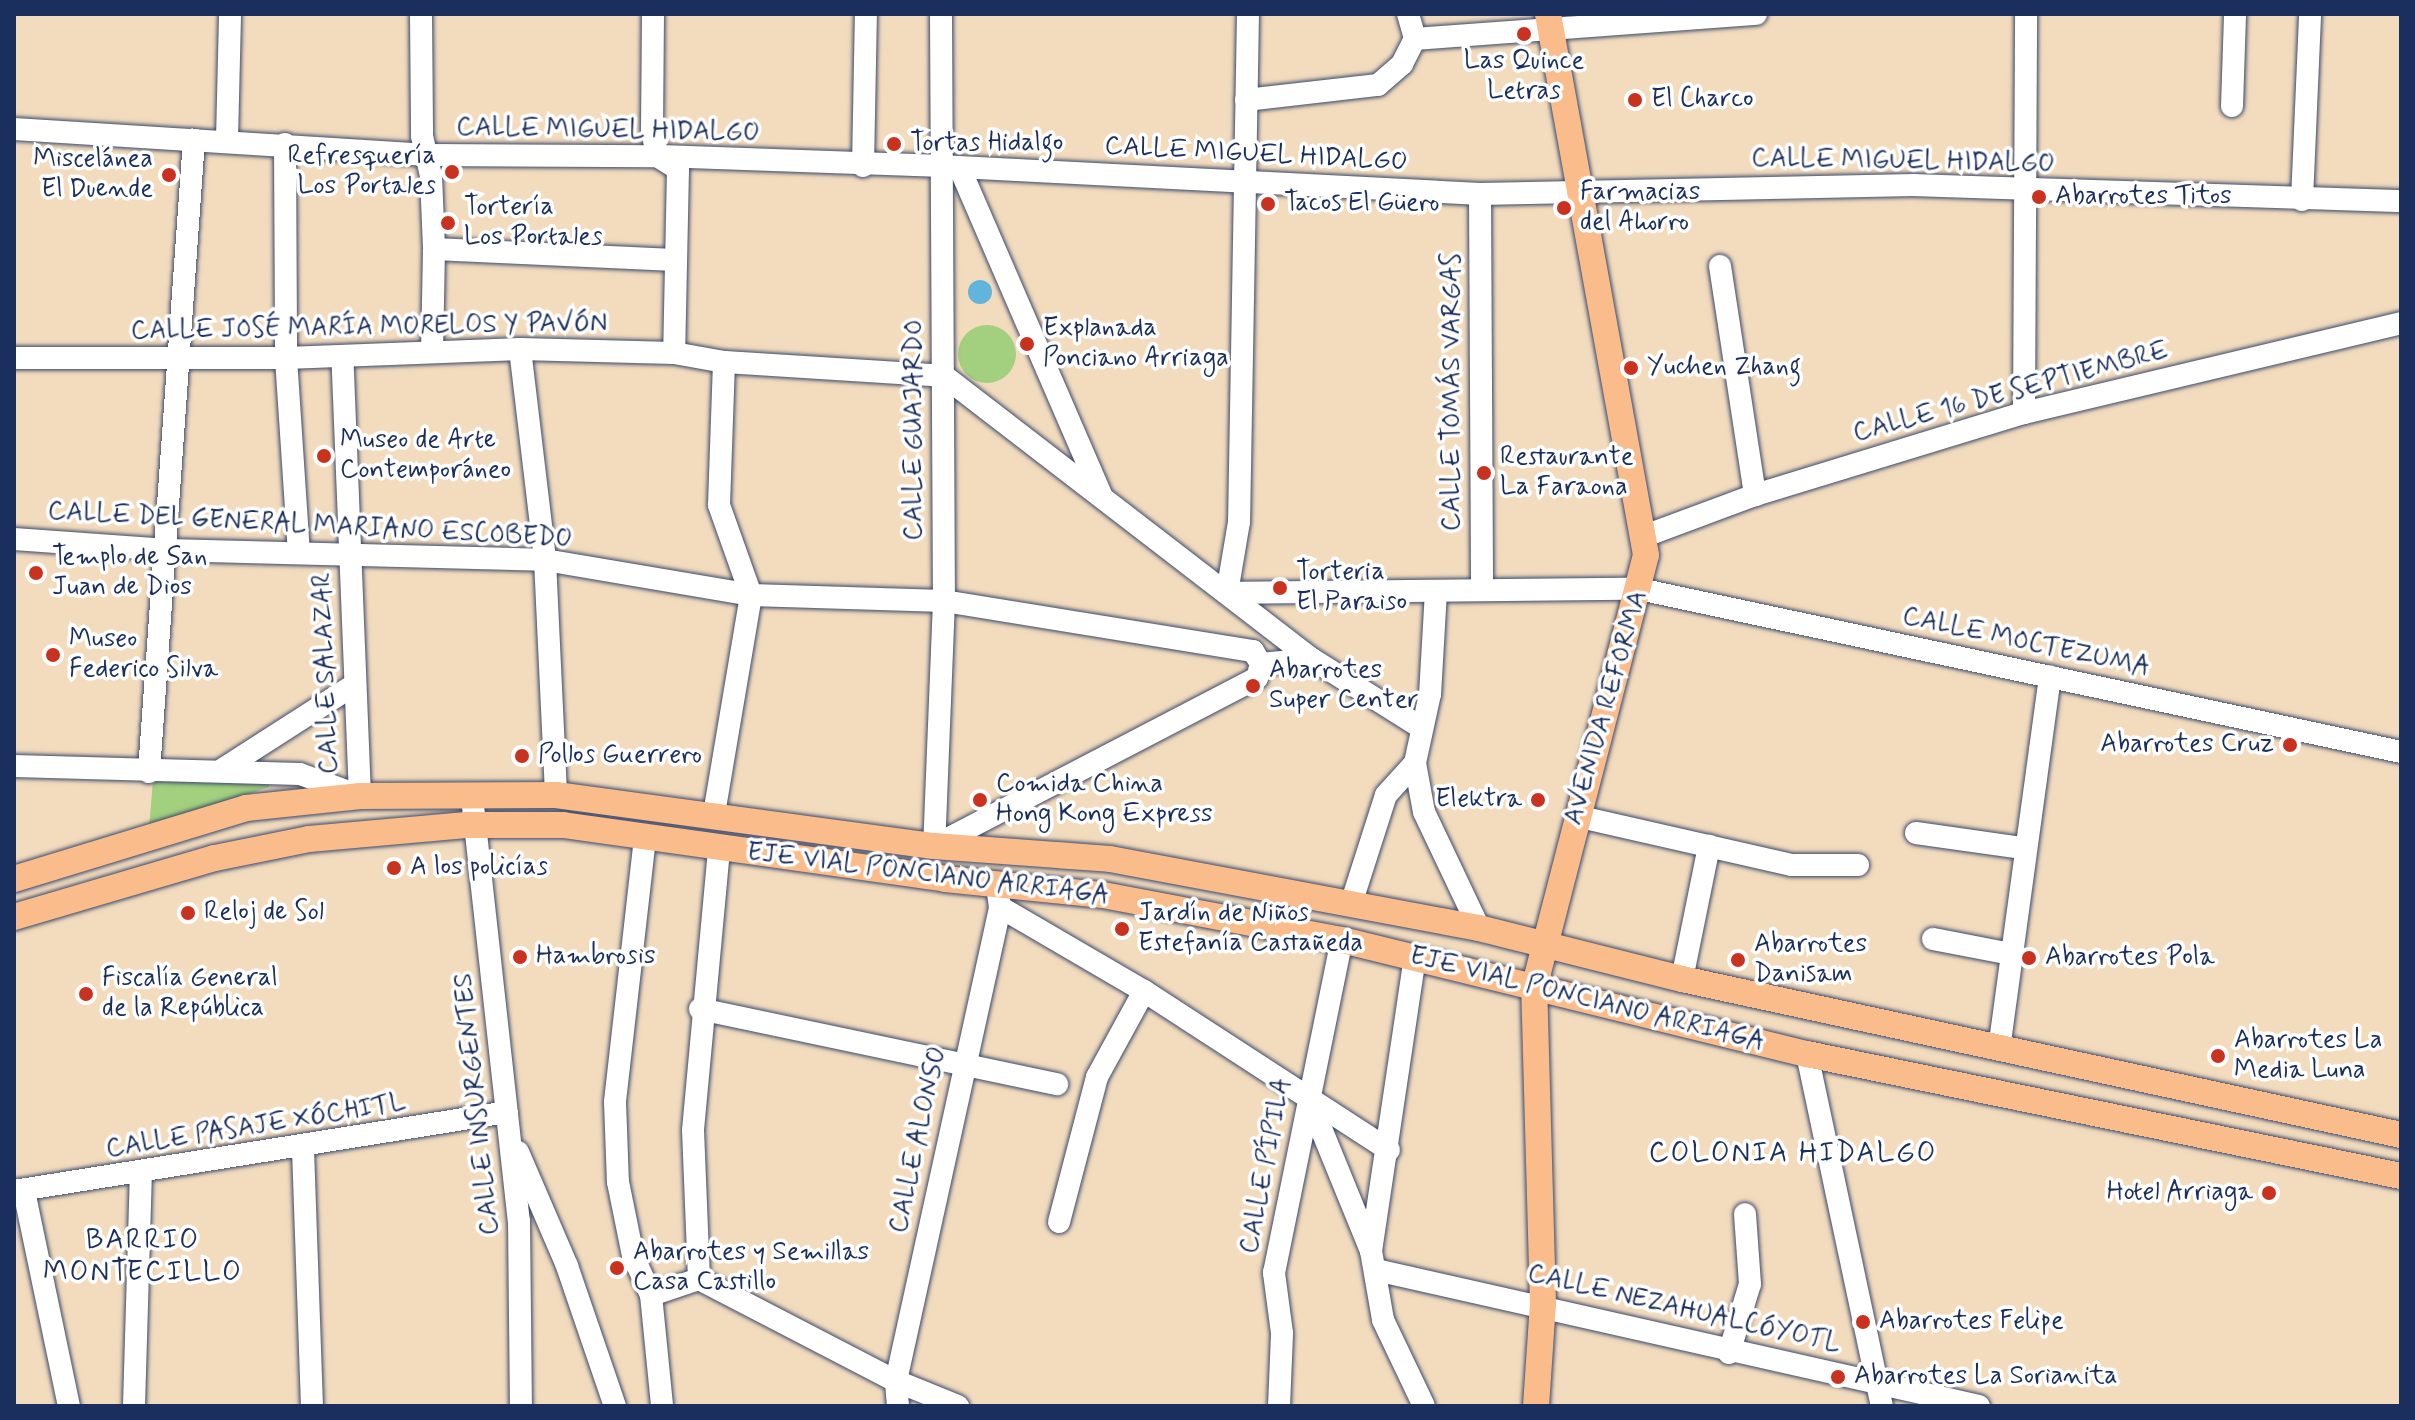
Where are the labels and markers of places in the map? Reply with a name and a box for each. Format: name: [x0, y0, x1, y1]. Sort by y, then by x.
marker: Las Quince Letras: [1515, 25, 1533, 43]
place label: Las Quince Letras: [1463, 46, 1585, 108]
place label: El Charco: [1651, 84, 1757, 116]
marker: El Charco: [1626, 91, 1644, 109]
place label: Tortas Hidalgo: [910, 128, 1062, 160]
marker: Tortas Hidalgo: [885, 135, 903, 153]
place label: Refresquería Los Portales: [287, 141, 436, 202]
place label: Miscelánea El Duende: [33, 144, 153, 206]
marker: Refresquería Los Portales: [443, 163, 461, 181]
marker: Miscelánea El Duende: [160, 166, 178, 184]
place label: Farmacias del Ahorro: [1580, 177, 1700, 238]
place label: Abarrotes Titos: [2055, 181, 2222, 213]
place label: Tacos El Güero: [1284, 188, 1440, 220]
marker: Abarrotes Titos: [2030, 188, 2048, 206]
place label: Tortería Los Portales: [464, 192, 599, 254]
marker: Tacos El Güero: [1259, 195, 1277, 213]
marker: Farmacias del Ahorro: [1555, 199, 1573, 217]
marker: Tortería Los Portales: [439, 214, 457, 232]
place label: Explanada Ponciano Arriaga: [1043, 313, 1231, 374]
marker: Explanada Ponciano Arriaga: [1018, 335, 1036, 353]
place label: Yuchen Zhang: [1647, 352, 1812, 384]
marker: Yuchen Zhang: [1622, 359, 1640, 377]
place label: Museo de Arte Contemporáneo: [340, 425, 511, 486]
place label: Restaurante La Faraona: [1500, 442, 1634, 504]
marker: Museo de Arte Contemporáneo: [315, 447, 333, 465]
marker: Restaurante La Faraona: [1475, 464, 1493, 482]
place label: Templo de San Juan de Dios: [52, 542, 208, 604]
place label: Torteria El Paraiso: [1296, 557, 1403, 618]
marker: Templo de San Juan de Dios: [27, 564, 45, 582]
marker: Torteria El Paraiso: [1271, 579, 1289, 597]
place label: Museo Federico Silva: [69, 624, 217, 686]
marker: Museo Federico Silva: [44, 646, 62, 664]
place label: Abarrotes Super Center: [1269, 655, 1418, 716]
marker: Abarrotes Super Center: [1244, 677, 1262, 695]
place label: Abarrotes Cruz: [2100, 729, 2274, 761]
marker: Abarrotes Cruz: [2281, 736, 2299, 754]
place label: Pollos Guerrero: [538, 740, 697, 772]
marker: Pollos Guerrero: [513, 747, 531, 765]
place label: Comida China Hong Kong Express: [996, 769, 1210, 830]
place label: Elektra: [1435, 784, 1522, 816]
marker: Comida China Hong Kong Express: [971, 791, 989, 809]
marker: Elektra: [1529, 791, 1547, 809]
place label: A los policías: [410, 852, 550, 884]
marker: A los policías: [385, 859, 403, 877]
place label: Reloj de Sol: [204, 897, 327, 929]
place label: Jardín de Niños Estefanía Castañeda: [1138, 898, 1363, 960]
marker: Reloj de Sol: [179, 904, 197, 922]
marker: Jardín de Niños Estefanía Castañeda: [1113, 920, 1131, 938]
place label: Abarrotes Danisam: [1754, 929, 1867, 990]
place label: Hambrosis: [536, 941, 656, 973]
place label: Abarrotes Pola: [2045, 942, 2208, 974]
marker: Hambrosis: [511, 948, 529, 966]
marker: Abarrotes Pola: [2020, 949, 2038, 967]
marker: Abarrotes Danisam: [1729, 951, 1747, 969]
place label: Fiscalía General de la República: [102, 963, 280, 1024]
marker: Fiscalía General de la República: [77, 985, 95, 1003]
place label: Abarrotes La Media Luna: [2234, 1025, 2384, 1086]
marker: Abarrotes La Media Luna: [2209, 1047, 2227, 1065]
place label: Hotel Arriaga: [2106, 1177, 2253, 1209]
marker: Hotel Arriaga: [2260, 1184, 2278, 1202]
place label: Abarrotes y Semillas Casa Castillo: [633, 1237, 869, 1298]
marker: Abarrotes y Semillas Casa Castillo: [608, 1259, 626, 1277]
place label: Abarrotes Felipe: [1879, 1306, 2064, 1338]
marker: Abarrotes Felipe: [1854, 1313, 1872, 1331]
place label: Abarrotes La Sorianita: [1854, 1361, 2122, 1393]
marker: Abarrotes La Sorianita: [1829, 1368, 1847, 1386]

